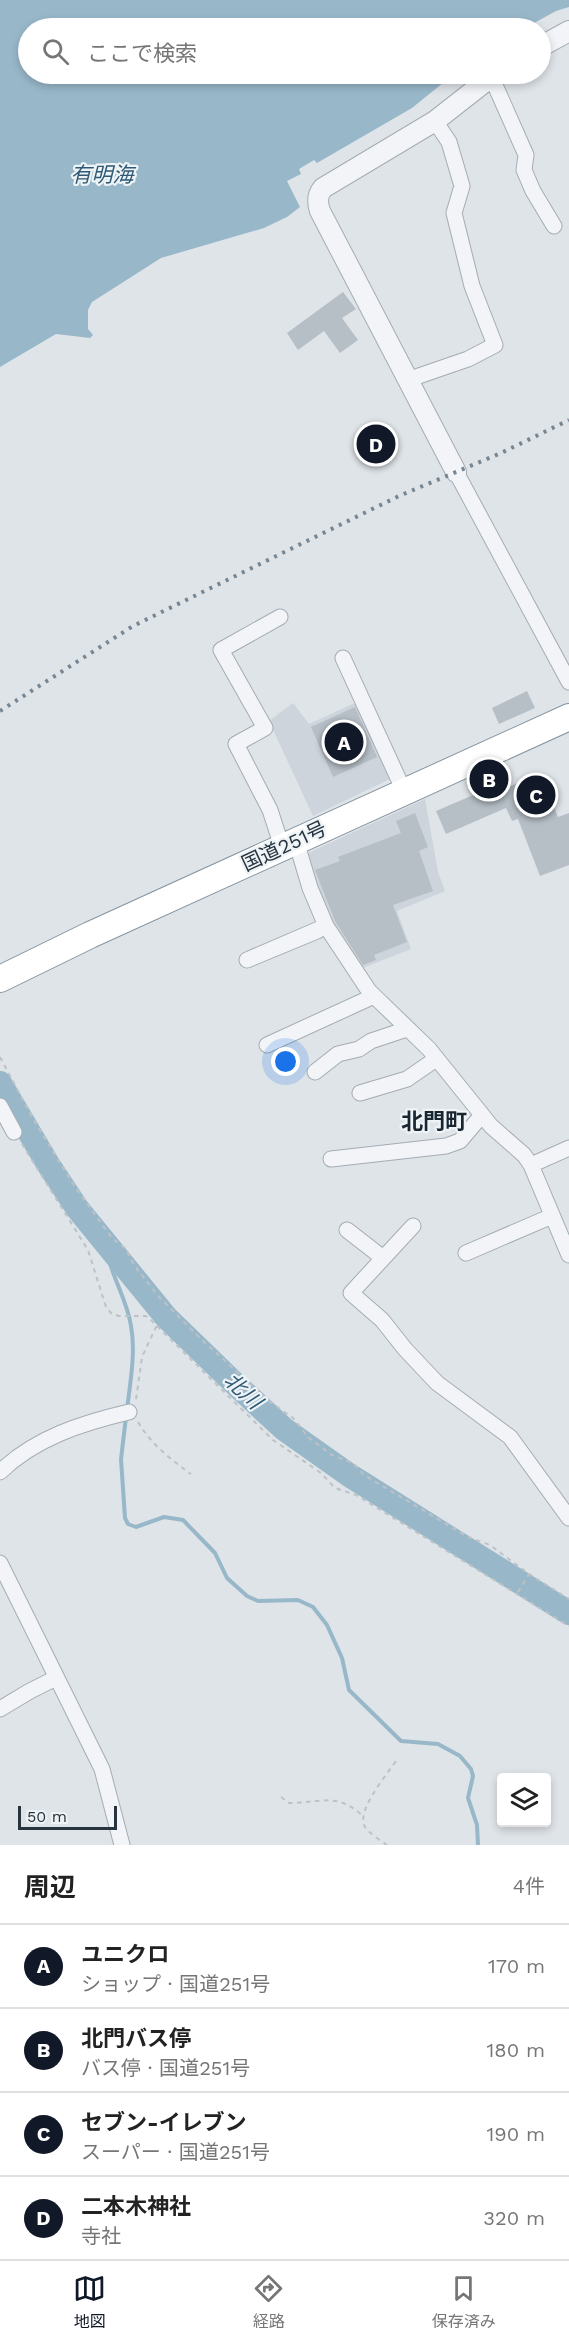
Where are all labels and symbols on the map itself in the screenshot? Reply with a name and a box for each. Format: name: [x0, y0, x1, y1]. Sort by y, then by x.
water label: 有明海: [71, 162, 136, 187]
pin: D: [356, 422, 395, 466]
pin: A: [324, 720, 364, 764]
pin: B: [470, 756, 508, 802]
pin: C: [516, 772, 556, 818]
street label: 国道251号: [238, 816, 330, 876]
your location: [271, 1047, 300, 1076]
district label: 北門町: [401, 1109, 467, 1134]
water label: 北川: [219, 1367, 269, 1415]
scale bar: [18, 1803, 117, 1830]

